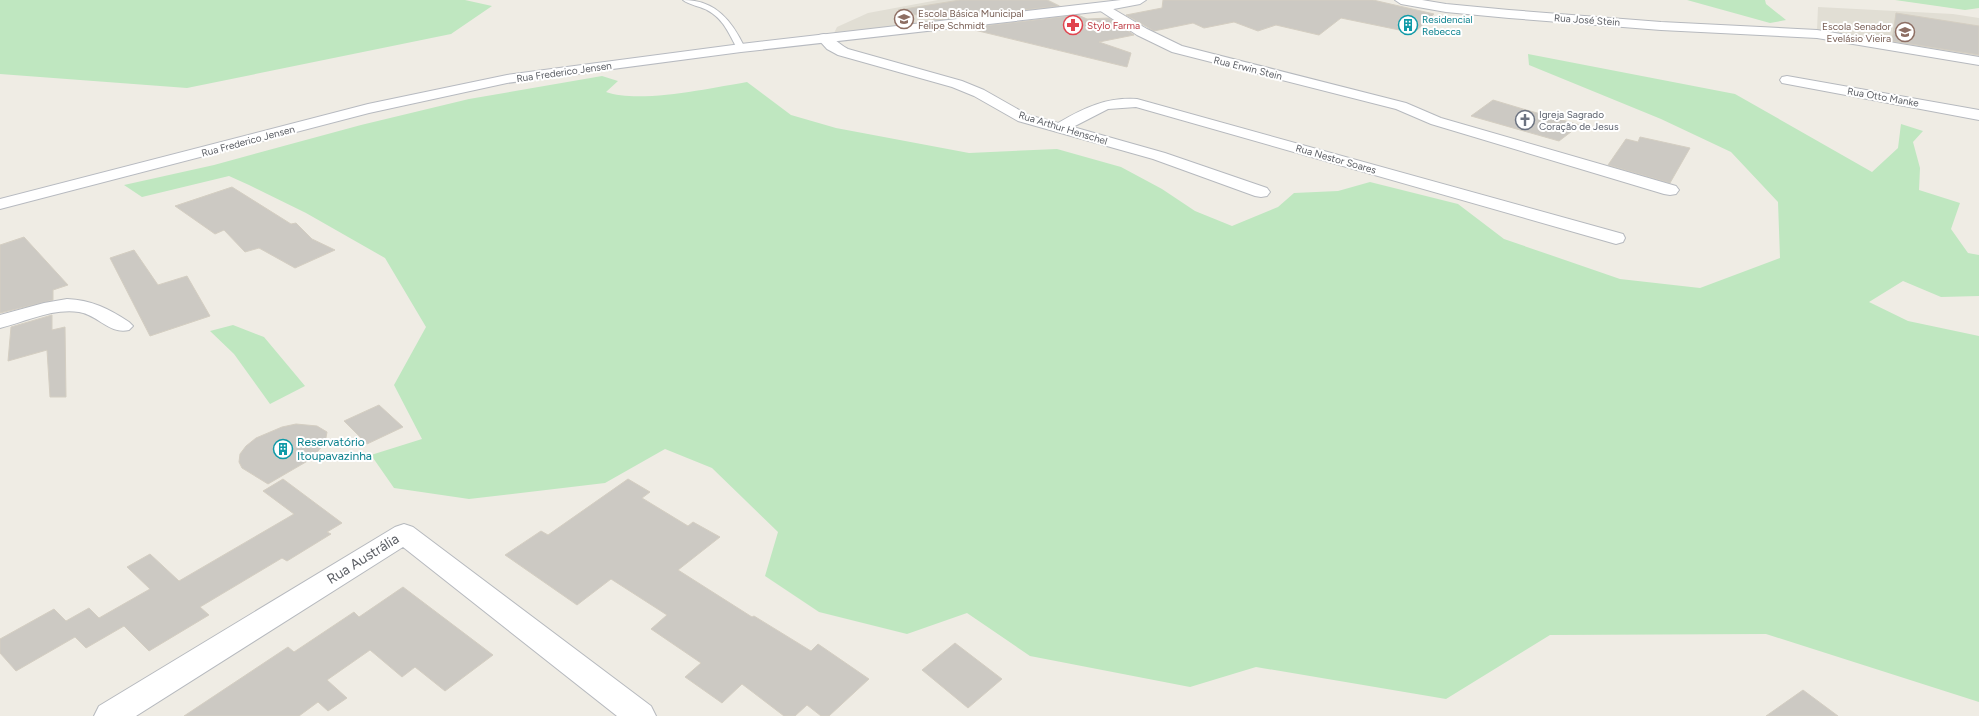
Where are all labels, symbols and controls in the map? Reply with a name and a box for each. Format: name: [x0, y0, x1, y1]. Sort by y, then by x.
place label: Escola Básica Municipal Felipe Schmidt: [918, 7, 1024, 32]
school or university icon: Escola Básica Municipal Felipe Schmidt: [893, 8, 915, 30]
street label: Rua José Stein: [1554, 11, 1621, 29]
place label: Residencial Rebecca: [1422, 13, 1473, 38]
pharmacy icon: Stylo Farma: [1062, 14, 1084, 36]
building icon: Residencial Rebecca: [1397, 14, 1419, 36]
place label: Stylo Farma: [1087, 19, 1140, 32]
place label: Escola Senador Evelásio Vieira: [1822, 20, 1892, 45]
school or university icon: Escola Senador Evelásio Vieira: [1894, 21, 1916, 43]
street label: Rua Erwin Stein: [1212, 53, 1284, 83]
street label: Rua Frederico Jensen: [515, 59, 613, 85]
street label: Rua Otto Manke: [1846, 84, 1920, 110]
street label: Rua Arthur Henschel: [1017, 108, 1109, 148]
place label: Igreja Sagrado Coração de Jesus: [1539, 108, 1619, 133]
church icon: Igreja Sagrado Coração de Jesus: [1514, 109, 1536, 131]
street label: Rua Frederico Jensen: [200, 122, 297, 160]
street label: Rua Nestor Soares: [1294, 141, 1378, 177]
place label: Reservatório Itoupavazinha: [297, 435, 372, 463]
building icon: Reservatório Itoupavazinha: [272, 438, 294, 460]
street label: Rua Austrália: [324, 530, 402, 588]

